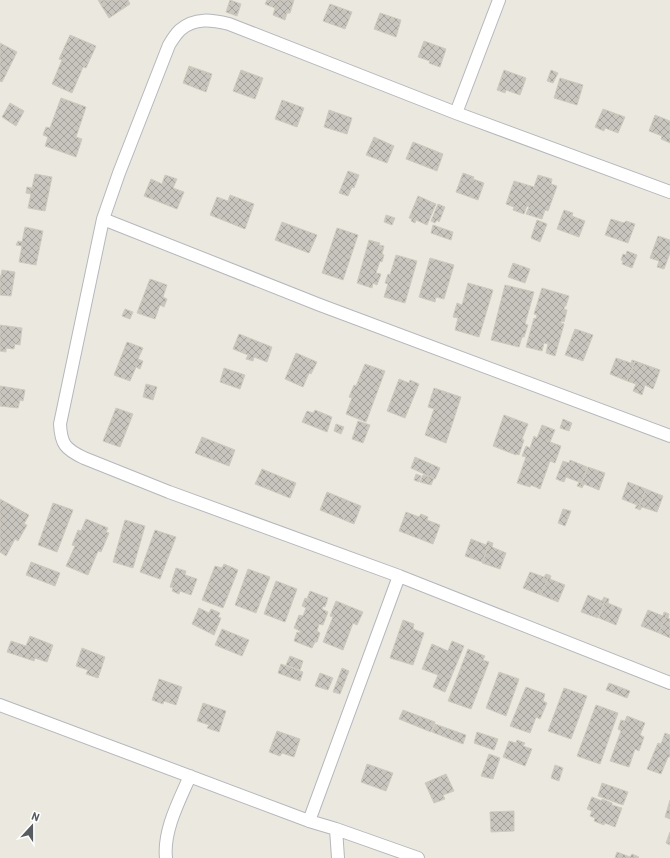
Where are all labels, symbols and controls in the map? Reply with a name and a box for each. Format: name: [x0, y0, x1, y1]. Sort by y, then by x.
north arrow: [12, 806, 52, 846]
text: N: [30, 809, 42, 824]

